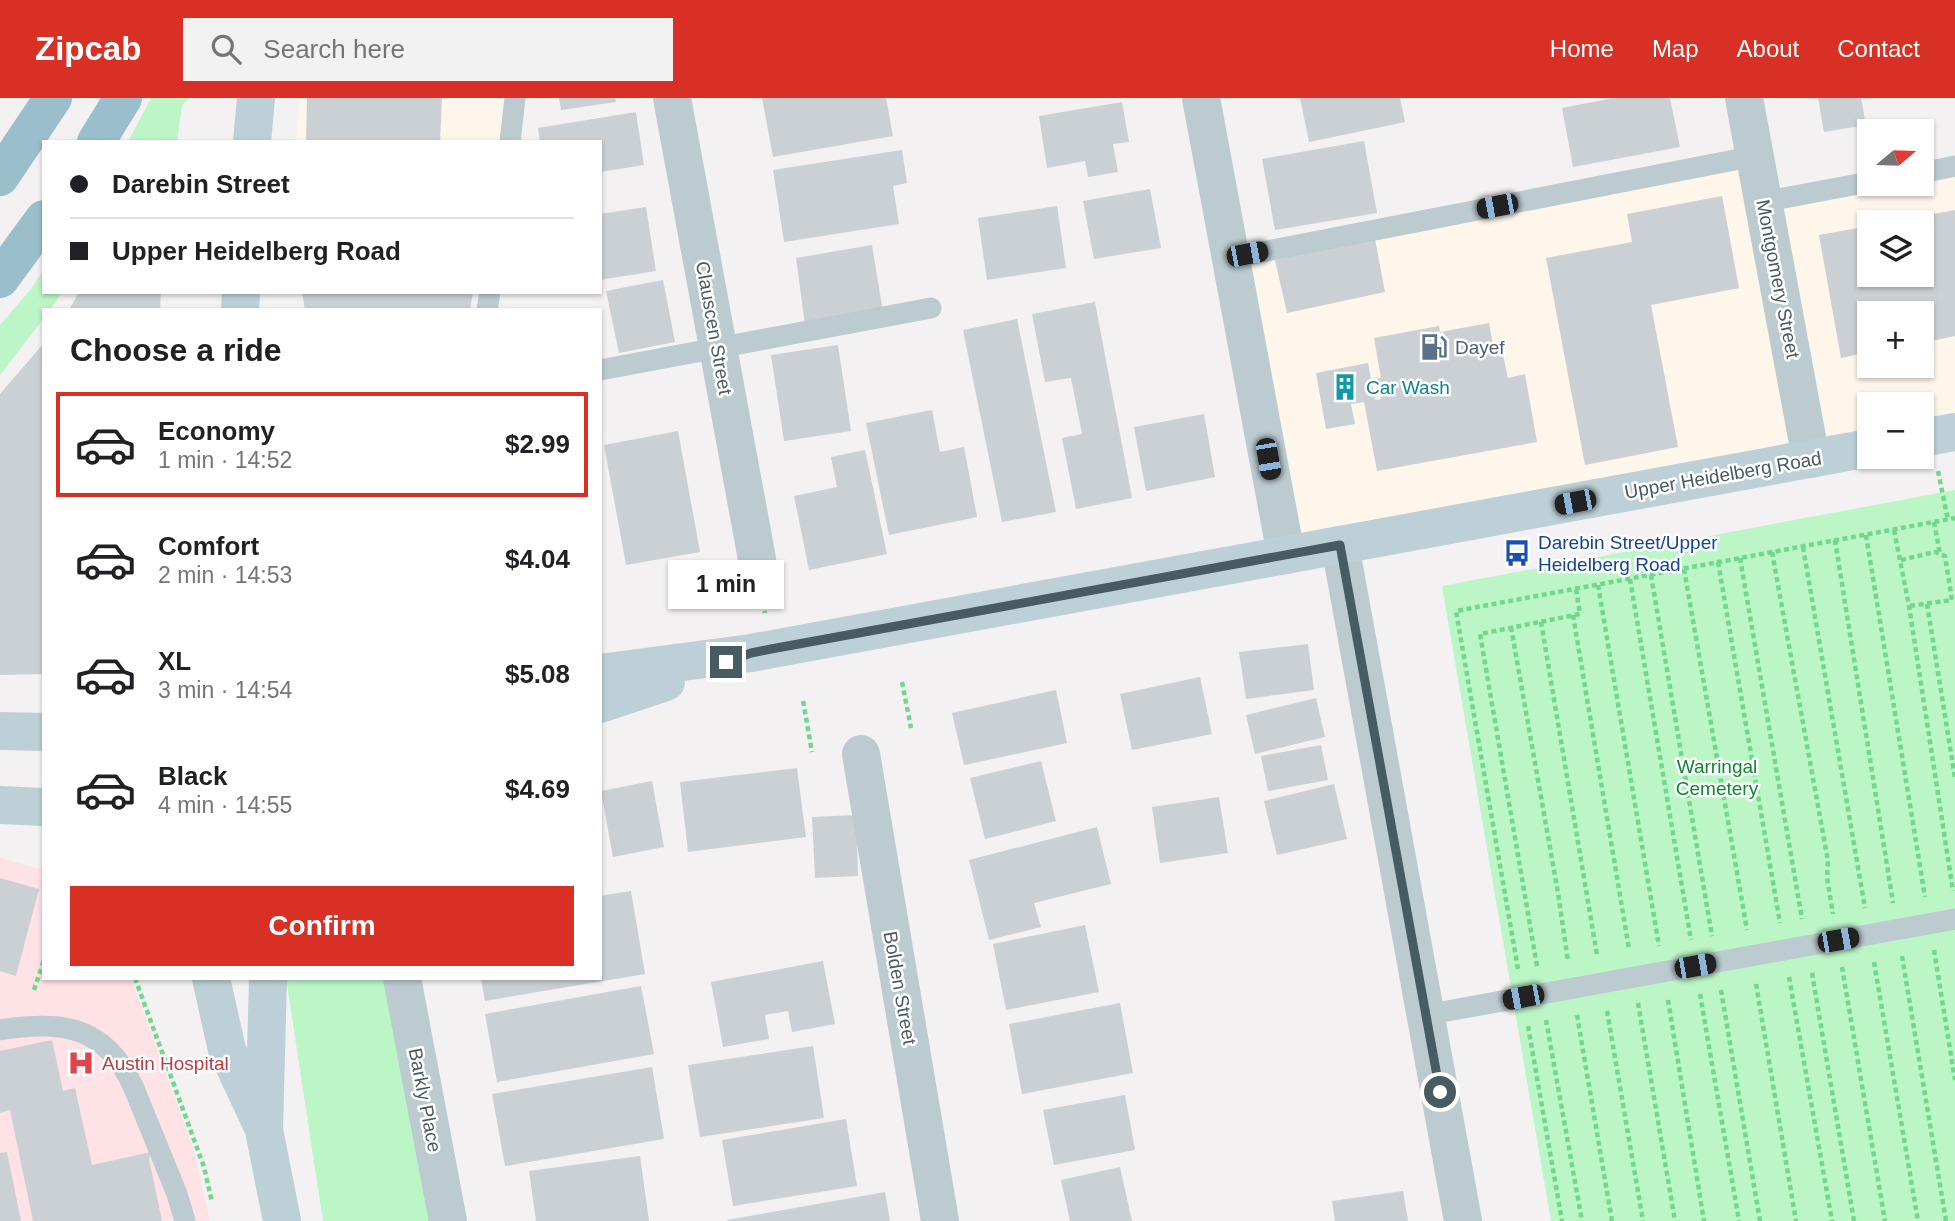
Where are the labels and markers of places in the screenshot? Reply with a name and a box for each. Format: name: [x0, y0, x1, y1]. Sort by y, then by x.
fuel station icon: Dayef: [1419, 332, 1449, 362]
place label: Dayef: [1455, 337, 1505, 358]
building icon: Car Wash: [1330, 372, 1360, 402]
place label: Car Wash: [1366, 377, 1450, 398]
place label: Darebin Street/Upper Heidelberg Road: [1538, 532, 1718, 575]
bus stop icon: Darebin Street/Upper Heidelberg Road: [1502, 538, 1532, 568]
hospital icon: Austin Hospital: [66, 1048, 96, 1078]
place label: Austin Hospital: [102, 1053, 229, 1074]

